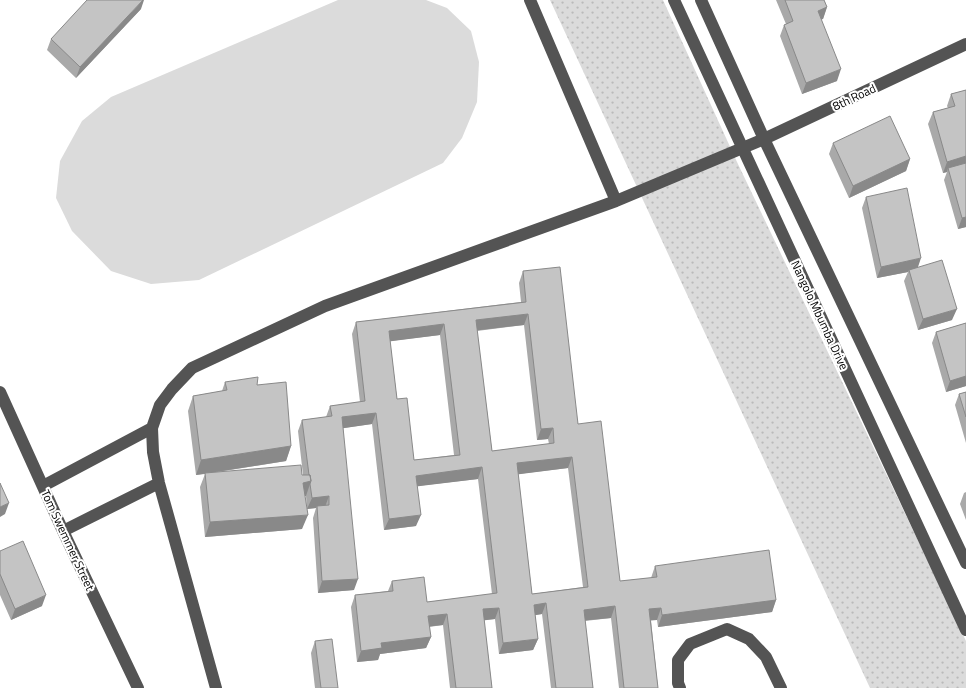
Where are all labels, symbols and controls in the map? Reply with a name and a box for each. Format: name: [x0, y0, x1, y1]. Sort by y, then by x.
street label: 8th Road: [829, 79, 879, 115]
street label: Nangolo Mbumba Drive: [786, 257, 854, 373]
street label: Tom Swemmer Street: [36, 486, 100, 594]

